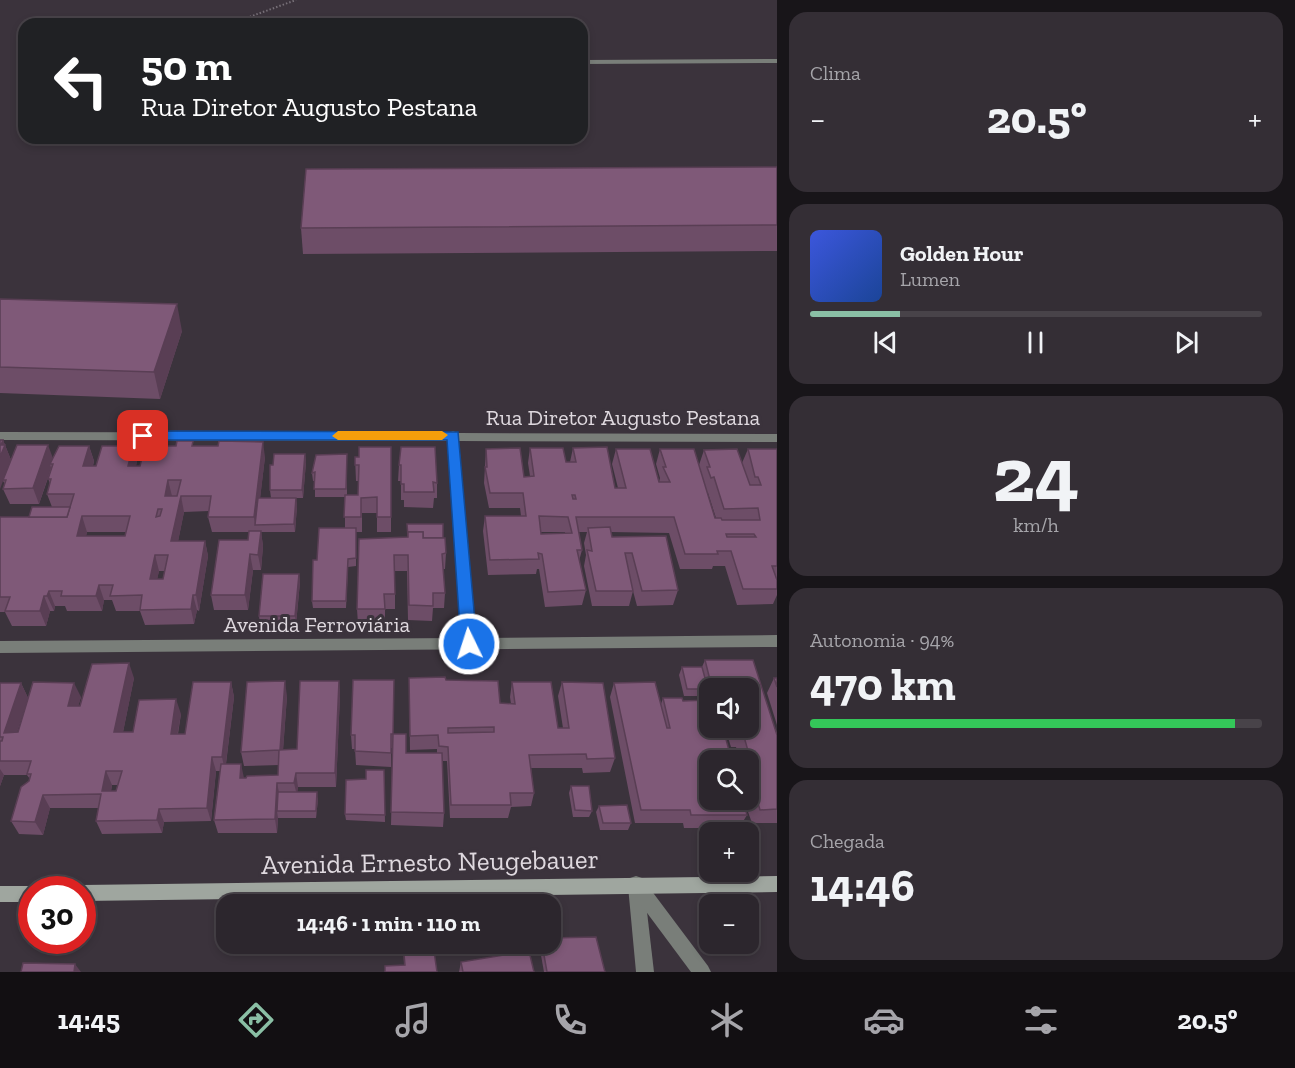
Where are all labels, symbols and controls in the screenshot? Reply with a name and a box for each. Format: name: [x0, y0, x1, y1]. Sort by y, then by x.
text: 50 m: [141, 40, 232, 91]
icon: left: [42, 42, 120, 120]
text: Clima: [810, 61, 861, 85]
text: Rua Diretor Augusto Pestana: [141, 91, 478, 123]
text: 20.5°: [987, 91, 1087, 145]
text: −: [810, 99, 825, 138]
text: +: [1248, 99, 1262, 138]
text: Golden Hour: [900, 240, 1024, 267]
text: Lumen: [900, 267, 960, 291]
icon: previous: [869, 326, 902, 359]
icon: pause: [1019, 326, 1052, 359]
icon: next: [1170, 326, 1203, 359]
street label: Rua Diretor Augusto Pestana: [486, 404, 761, 431]
pin: [117, 410, 168, 461]
icon: arrive: [126, 419, 159, 452]
text: 24: [993, 427, 1079, 521]
text: km/h: [1013, 513, 1059, 537]
street label: Avenida Ferroviária: [224, 611, 411, 638]
position arrow: [437, 612, 501, 676]
text: Autonomia · 94%: [810, 628, 954, 652]
text: 470 km: [810, 658, 956, 712]
map controls: [699, 678, 759, 954]
button: sound: [699, 678, 759, 738]
button: search: [699, 750, 759, 810]
button: +: [699, 822, 759, 882]
text: Chegada: [810, 829, 885, 853]
street label: Avenida Ernesto Neugebauer: [261, 843, 599, 881]
text: 14:46: [810, 859, 915, 913]
speed limit sign: 30: [18, 876, 96, 954]
button: −: [699, 894, 759, 954]
text: 14:46 · 1 min · 110 m: [297, 910, 480, 937]
icon: directions: [235, 999, 277, 1041]
icon: music: [392, 999, 434, 1041]
icon: phone: [549, 999, 591, 1041]
icon: climate: [706, 999, 748, 1041]
icon: car: [863, 999, 905, 1041]
icon: filters: [1020, 999, 1062, 1041]
text: 14:45: [58, 1004, 120, 1036]
text: 20.5°: [1177, 1004, 1237, 1036]

